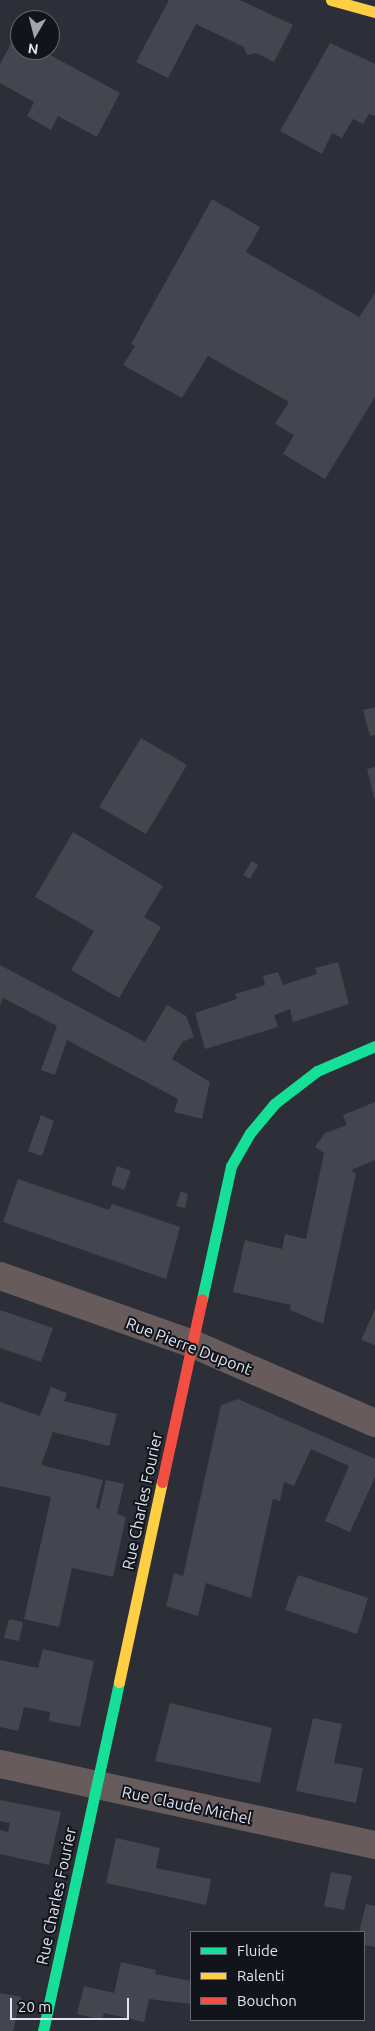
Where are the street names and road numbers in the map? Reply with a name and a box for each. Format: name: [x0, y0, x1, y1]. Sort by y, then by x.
street label: Rue Pierre Dupont: [123, 1313, 255, 1379]
street label: Rue Charles Fourier: [118, 1430, 166, 1572]
street label: Rue Claude Michel: [120, 1782, 254, 1828]
street label: Rue Charles Fourier: [32, 1825, 80, 1967]

